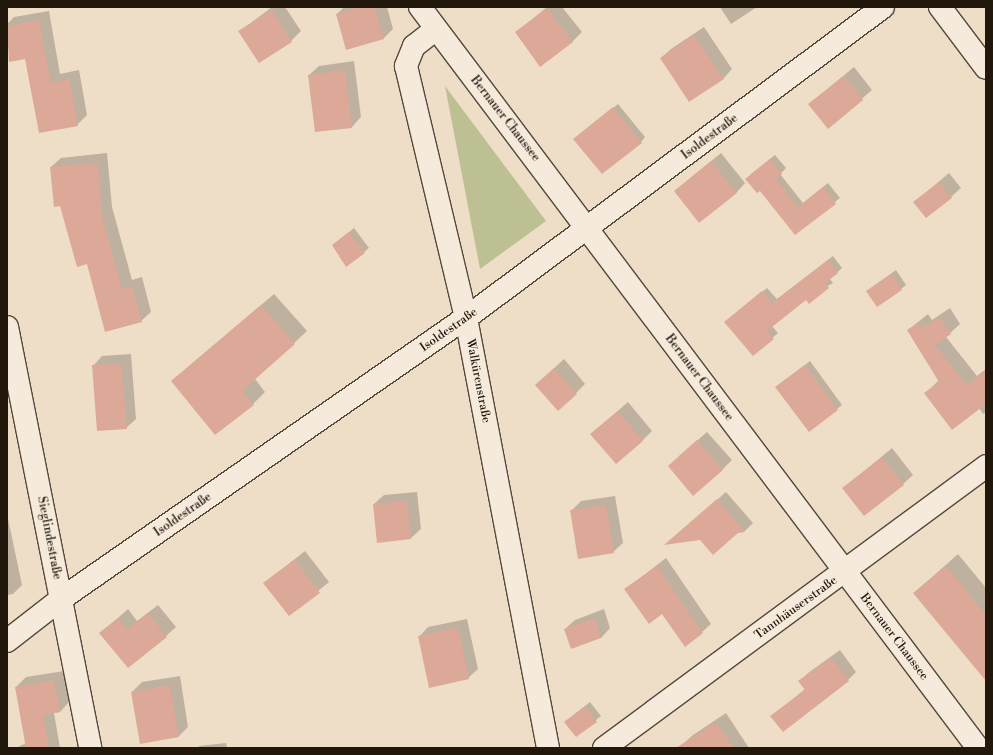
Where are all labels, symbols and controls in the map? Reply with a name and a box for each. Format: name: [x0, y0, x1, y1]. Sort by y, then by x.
street label: Bernauer Chaussee: [467, 73, 543, 165]
street label: Isoldestraße: [679, 111, 741, 163]
street label: Isoldestraße: [418, 305, 480, 355]
street label: Bernauer Chaussee: [662, 332, 736, 424]
street label: Walkürenstraße: [463, 338, 493, 424]
street label: Isoldestraße: [152, 490, 214, 540]
street label: Sieglindestraße: [34, 495, 64, 581]
street label: Tannhäuserstraße: [752, 573, 840, 643]
street label: Bernauer Chaussee: [857, 591, 931, 683]

